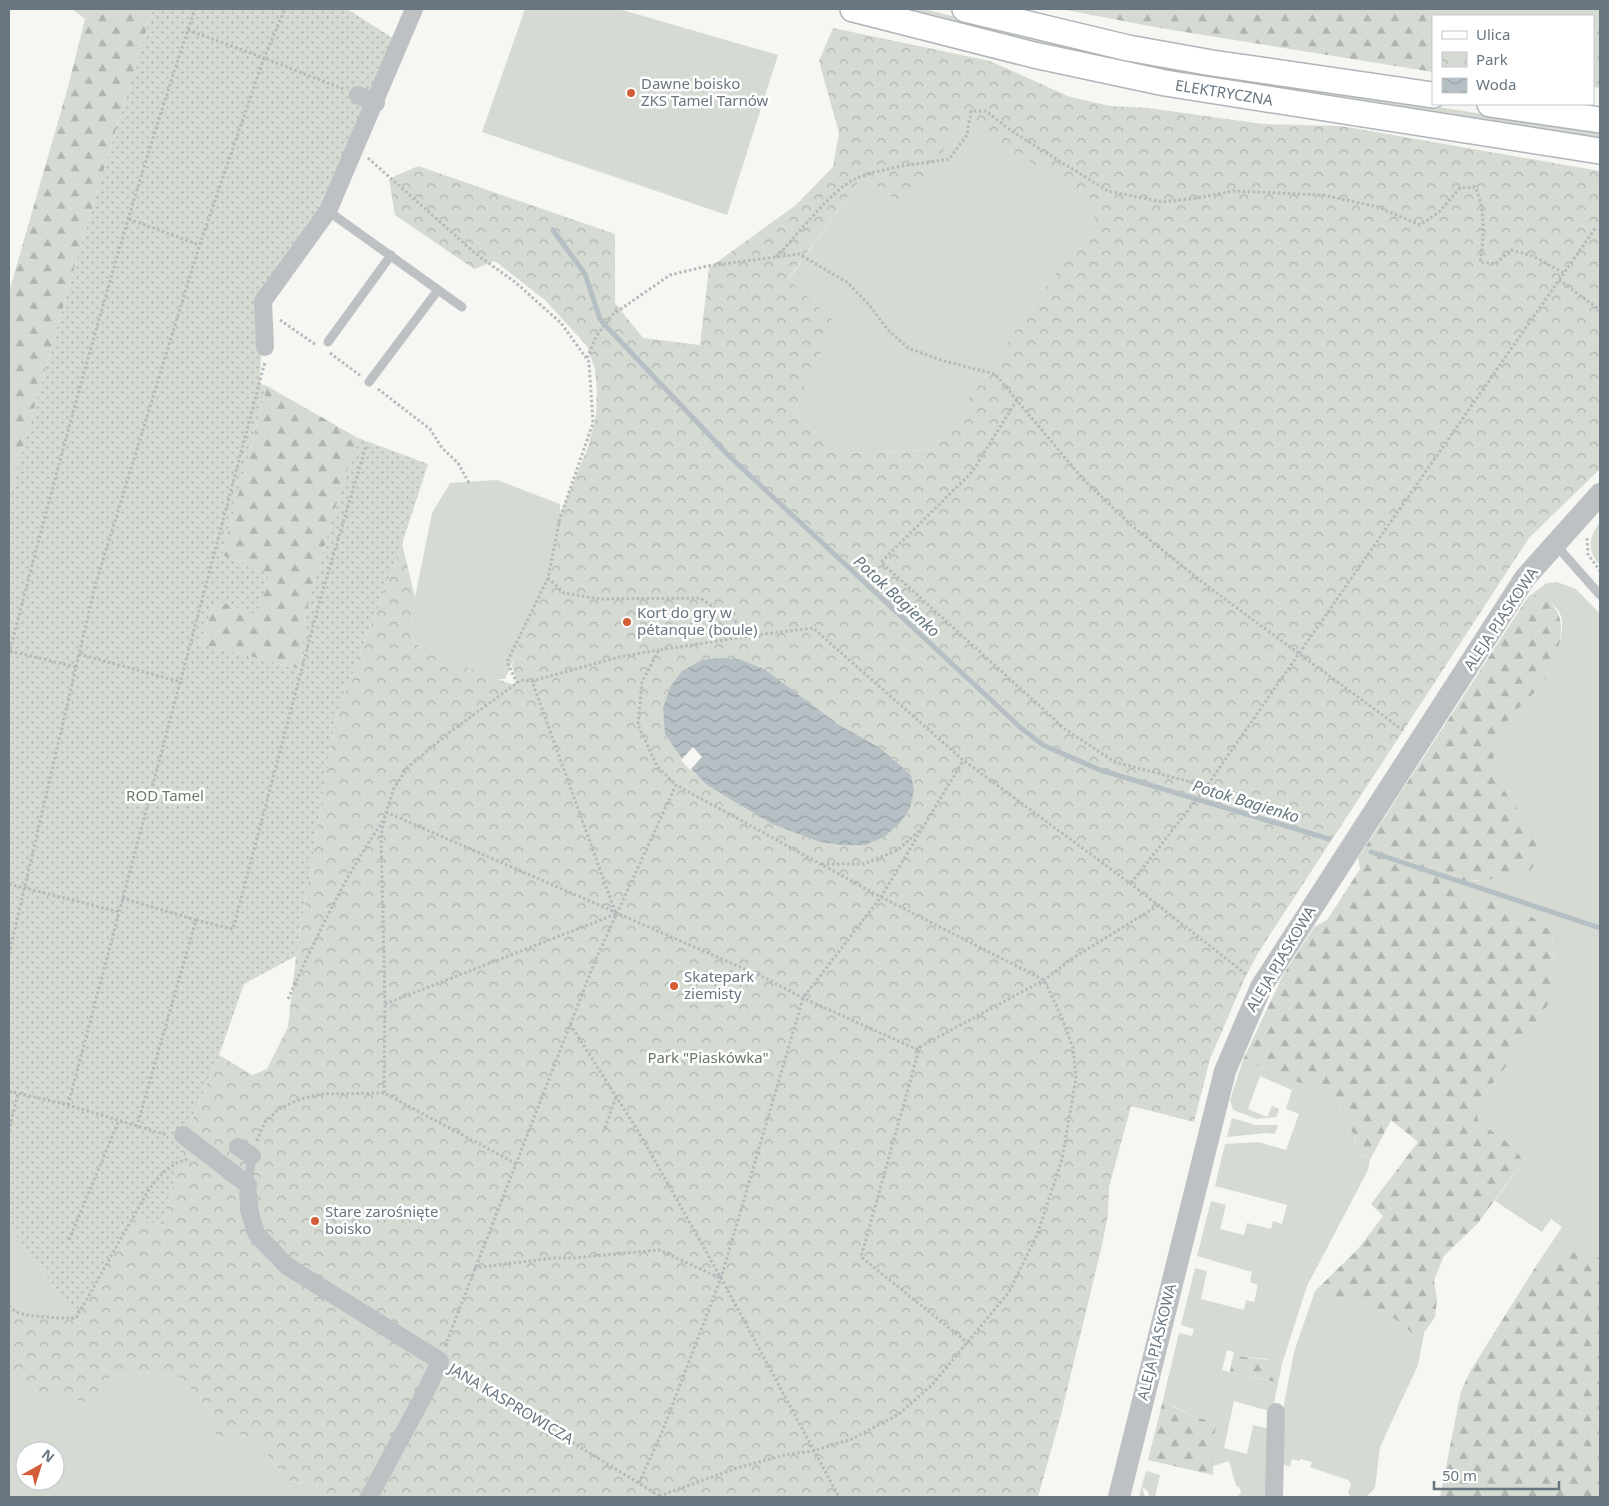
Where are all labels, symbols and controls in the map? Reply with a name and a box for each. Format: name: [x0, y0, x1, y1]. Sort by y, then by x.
legend: [1432, 15, 1594, 105]
text: Ulica: [1476, 24, 1510, 44]
text: Park: [1476, 49, 1508, 69]
place label: Dawne boisko ZKS Tamel Tarnów: [641, 73, 769, 110]
street label: ELEKTRYCZNA: [1174, 74, 1275, 110]
text: Woda: [1476, 74, 1516, 94]
marker: Dawne boisko ZKS Tamel Tarnów: [625, 87, 637, 99]
water label: Potok Bagienko: [849, 550, 945, 642]
street label: ALEJA PIASKOWA: [1458, 563, 1542, 674]
place label: Kort do gry w pétanque (boule): [637, 602, 758, 639]
marker: Kort do gry w pétanque (boule): [621, 616, 633, 628]
water label: Potok Bagienko: [1190, 774, 1302, 828]
park label: ROD Tamel: [126, 785, 204, 805]
street label: ALEJA PIASKOWA: [1241, 902, 1320, 1015]
place label: Skatepark ziemisty: [684, 966, 754, 1003]
marker: Skatepark ziemisty: [668, 980, 680, 992]
park label: Park "Piaskówka": [647, 1047, 769, 1067]
place label: Stare zarośnięte boisko: [325, 1201, 438, 1238]
marker: Stare zarośnięte boisko: [309, 1215, 321, 1227]
street label: ALEJA PIASKOWA: [1132, 1281, 1180, 1402]
street label: JANA KASPROWICZA: [444, 1357, 578, 1449]
north arrow: [15, 1441, 65, 1491]
text: N: [38, 1445, 59, 1466]
scale bar: [1434, 1458, 1559, 1490]
text: 50 m: [1442, 1465, 1477, 1485]

